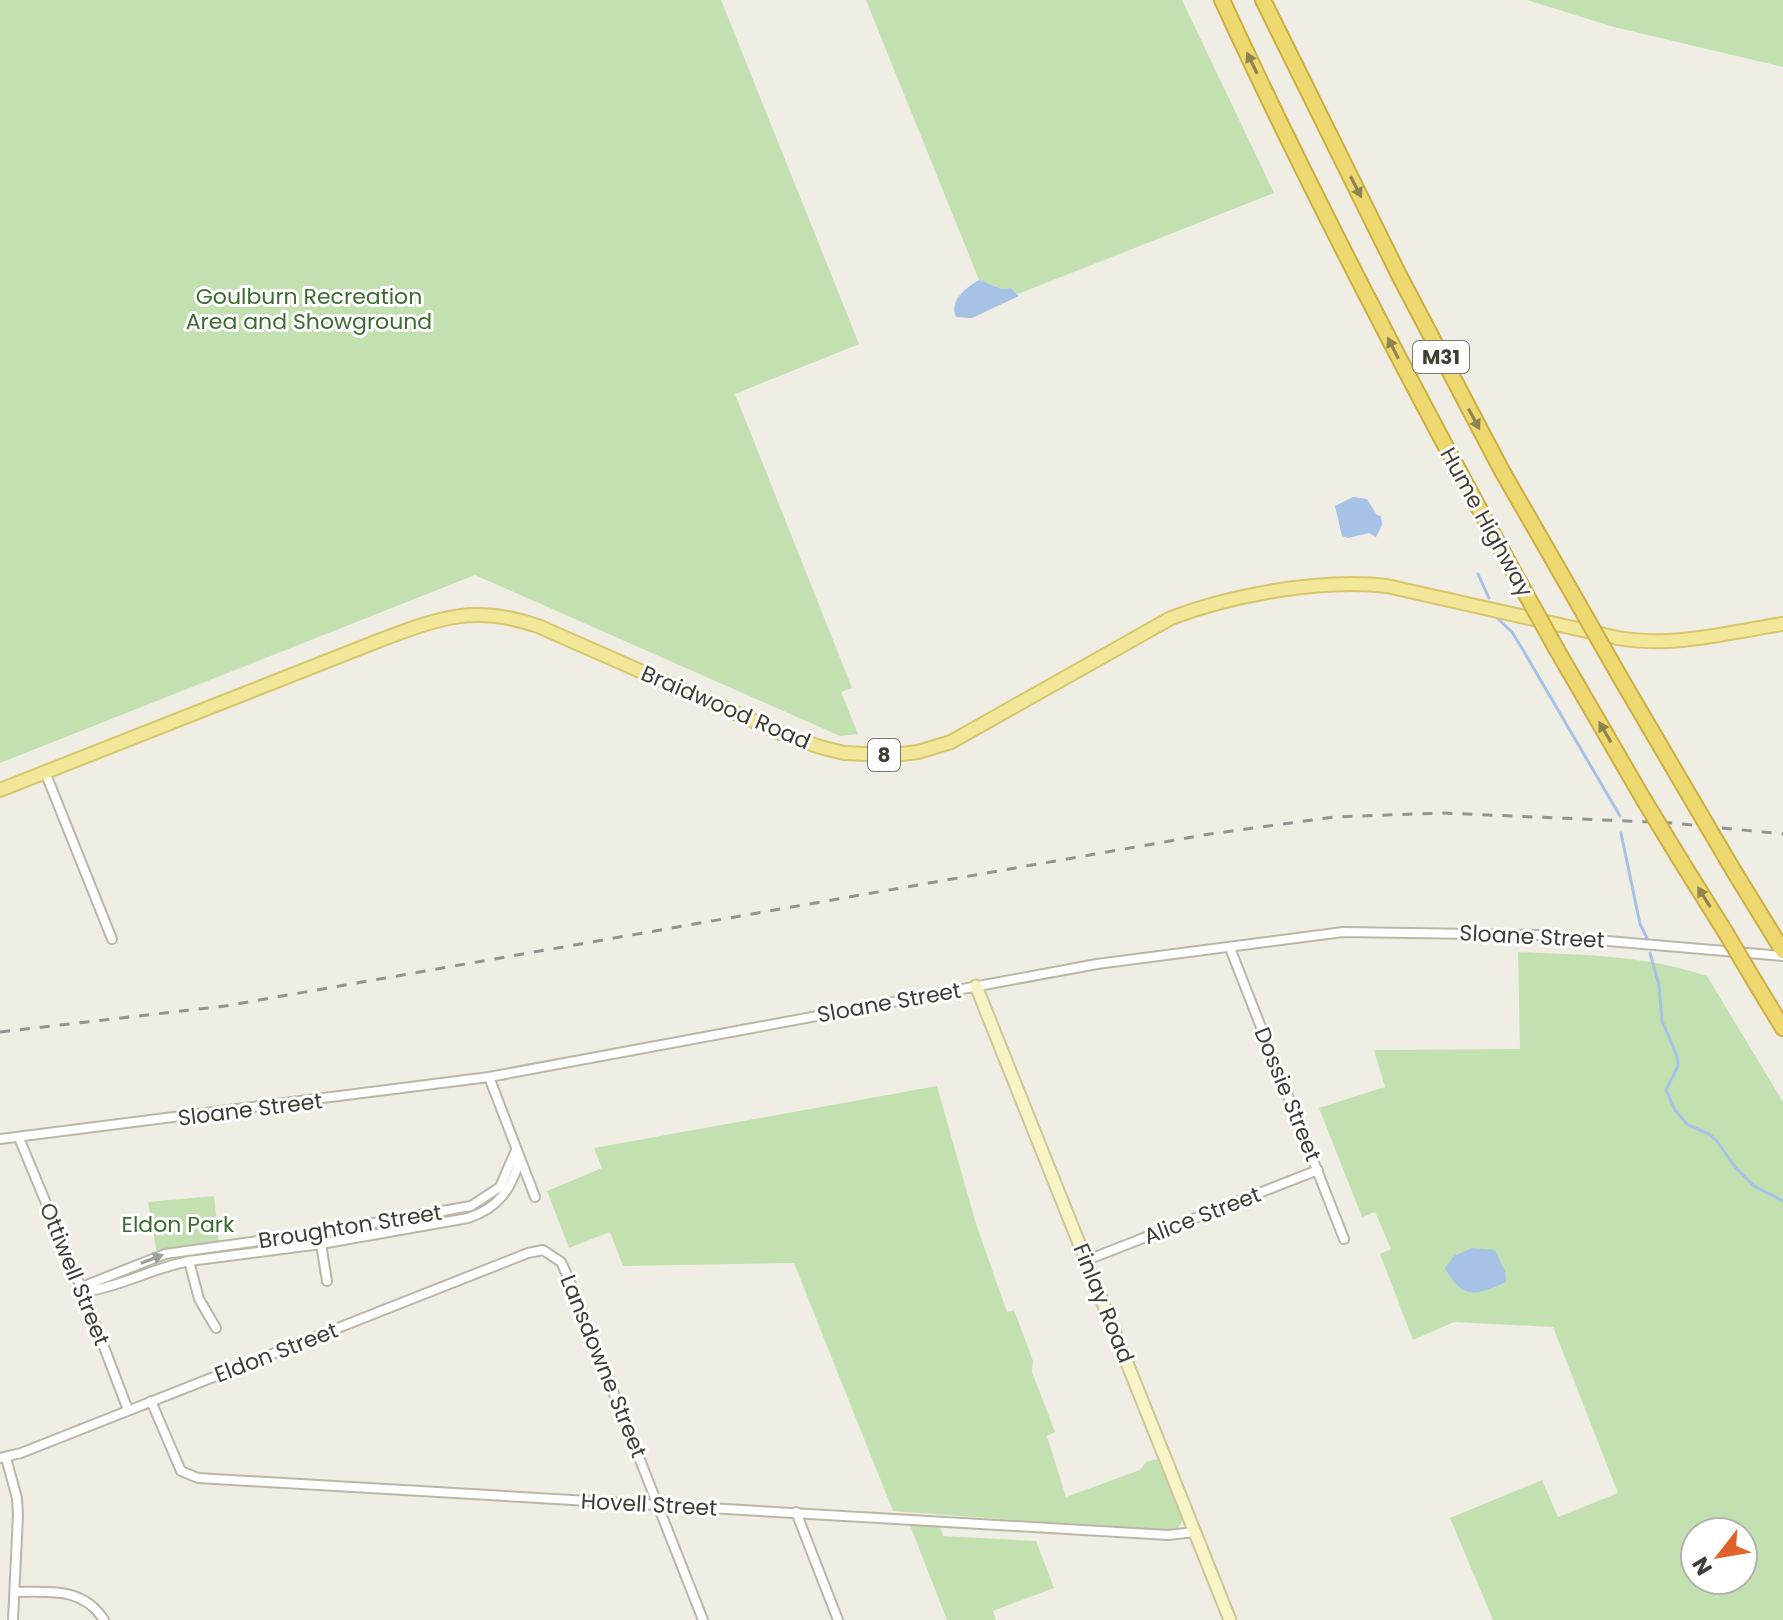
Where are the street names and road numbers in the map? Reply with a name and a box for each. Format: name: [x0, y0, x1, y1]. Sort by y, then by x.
road number: M31: [1413, 341, 1469, 373]
street label: Hume Highway: [1433, 442, 1541, 603]
street label: Braidwood Road: [636, 658, 815, 757]
road number: 8: [868, 739, 900, 771]
street label: Sloane Street: [1459, 917, 1605, 956]
street label: Sloane Street: [815, 975, 963, 1030]
street label: Dossie Street: [1247, 1023, 1328, 1166]
street label: Sloane Street: [176, 1085, 324, 1134]
street label: Alice Street: [1139, 1179, 1265, 1252]
street label: Broughton Street: [256, 1197, 444, 1256]
street label: Ottiwell Street: [32, 1198, 117, 1350]
street label: Finlay Road: [1066, 1239, 1142, 1368]
street label: Lansdowne Street: [553, 1270, 654, 1462]
street label: Eldon Street: [210, 1315, 342, 1390]
street label: Hovell Street: [580, 1485, 718, 1524]

